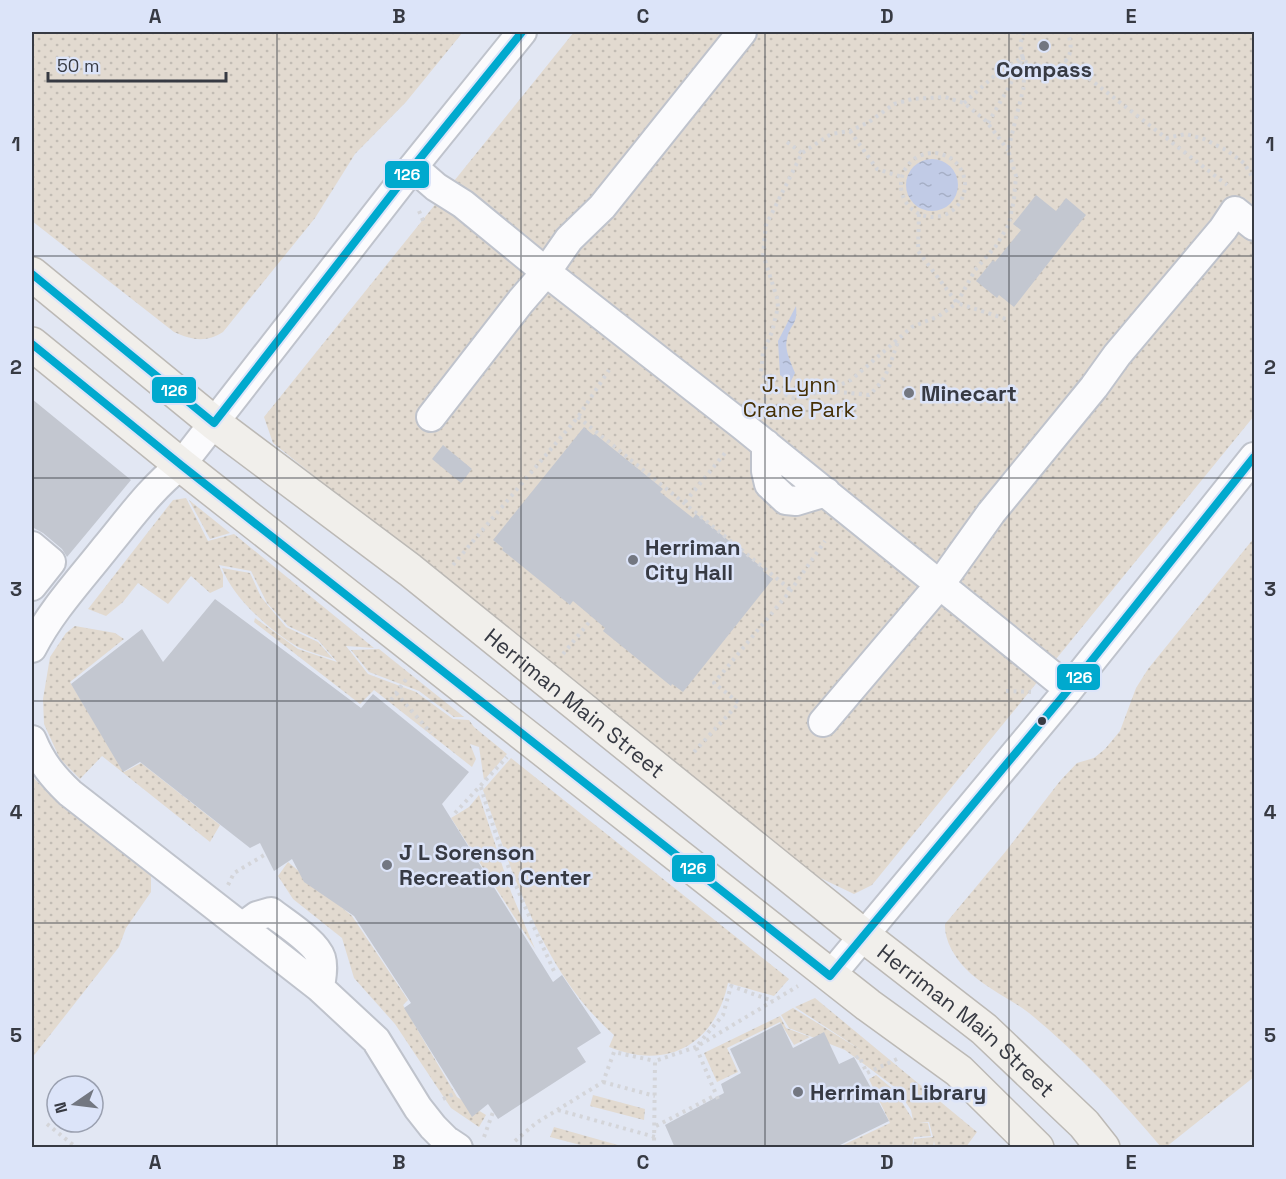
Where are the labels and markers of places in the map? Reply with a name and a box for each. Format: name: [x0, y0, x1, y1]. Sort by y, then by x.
marker: Compass: [1037, 39, 1051, 53]
place label: Compass: [996, 55, 1092, 83]
place label: Minecart: [921, 379, 1017, 407]
marker: Minecart: [902, 386, 916, 400]
place label: Herriman City Hall: [645, 533, 740, 586]
marker: Herriman City Hall: [626, 553, 640, 567]
unlabelled marker: [1036, 715, 1048, 727]
place label: J L Sorenson Recreation Center: [399, 838, 591, 891]
marker: J L Sorenson Recreation Center: [380, 858, 394, 872]
place label: Herriman Library: [810, 1078, 986, 1106]
marker: Herriman Library: [791, 1085, 805, 1099]

